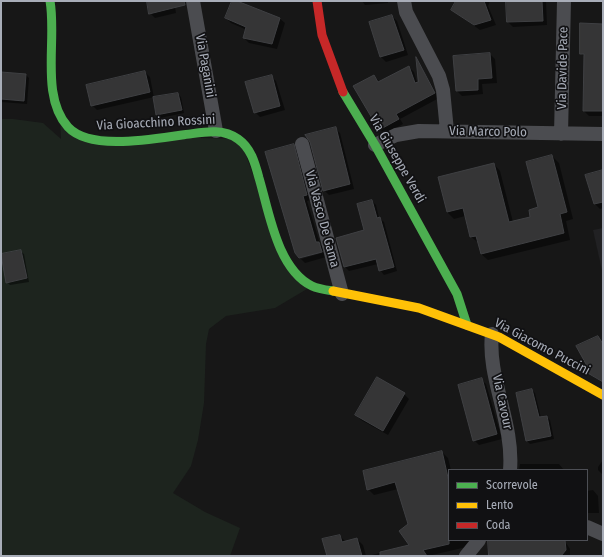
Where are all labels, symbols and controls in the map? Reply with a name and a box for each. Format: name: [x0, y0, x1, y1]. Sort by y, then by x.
street label: Via Davide Pace: [554, 27, 572, 109]
street label: Via Paganini: [192, 33, 218, 99]
street label: Via Gioacchino Rossini: [96, 112, 216, 134]
street label: Via Giuseppe Verdi: [365, 112, 429, 206]
street label: Via Marco Polo: [449, 124, 527, 140]
street label: Via Vasco De Gama: [302, 169, 342, 269]
street label: Via Giacomo Puccini: [492, 315, 592, 379]
street label: Via Cavour: [489, 373, 515, 431]
legend: [448, 469, 588, 541]
text: Scorrevole: [486, 478, 538, 492]
text: Lento: [486, 498, 513, 512]
text: Coda: [486, 518, 510, 532]

